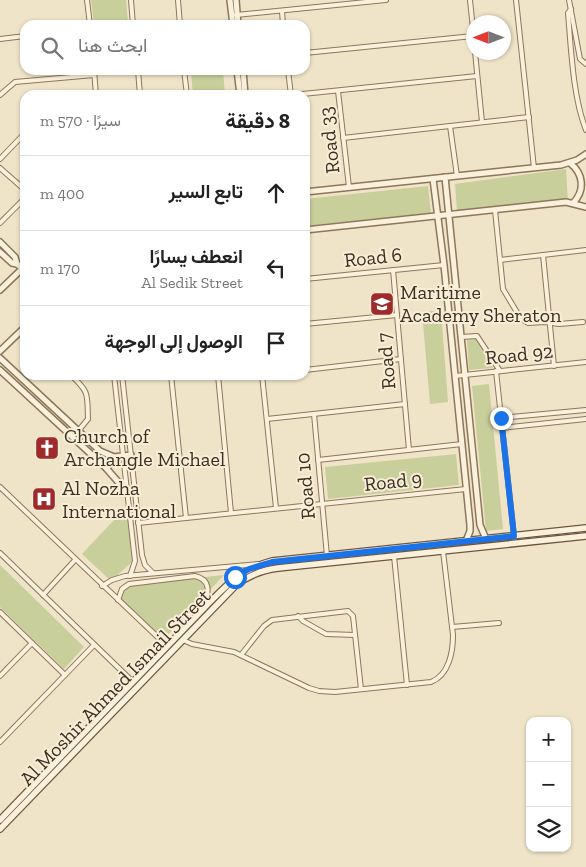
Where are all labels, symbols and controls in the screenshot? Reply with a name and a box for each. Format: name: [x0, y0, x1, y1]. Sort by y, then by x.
north arrow: [466, 15, 511, 60]
search box: [20, 20, 310, 75]
icon: search: [38, 34, 66, 62]
text: ابحث هنا: [78, 34, 148, 57]
street label: Road 33: [314, 105, 344, 175]
text: 8 دقيقة: [225, 108, 290, 133]
text: سيرًا · 570 m: [40, 111, 121, 130]
icon: ahead: [262, 179, 290, 207]
text: تابع السير: [169, 180, 243, 203]
text: 400 m: [40, 184, 85, 203]
street label: Road 6: [343, 242, 403, 272]
text: انعطف يسارًا: [150, 245, 243, 268]
icon: left: [262, 254, 290, 282]
text: 170 m: [40, 259, 80, 278]
text: Al Sedik Street: [141, 273, 243, 292]
place label: Maritime Academy Sheraton: [400, 280, 562, 327]
school or university icon: Maritime Academy Sheraton: [369, 291, 395, 317]
icon: arrive: [262, 329, 290, 357]
text: الوصول إلى الوجهة: [105, 330, 243, 353]
street label: Road 7: [372, 331, 400, 390]
street label: Road 92: [484, 338, 554, 370]
route end: [490, 407, 513, 430]
place label: Church of Archangle Michael: [64, 424, 225, 471]
church icon: Church of Archangle Michael: [34, 435, 60, 461]
street label: Road 10: [290, 452, 320, 520]
street label: Road 9: [363, 466, 423, 496]
place label: Al Nozha International: [62, 476, 176, 523]
hospital icon: Al Nozha International: [31, 486, 57, 512]
route start: [224, 566, 247, 589]
street label: Al Moshir Ahmed Ismail Street: [15, 583, 216, 790]
map controls: [526, 717, 571, 852]
button: +: [526, 717, 571, 762]
button: −: [526, 762, 571, 807]
button: layers: [526, 807, 571, 852]

